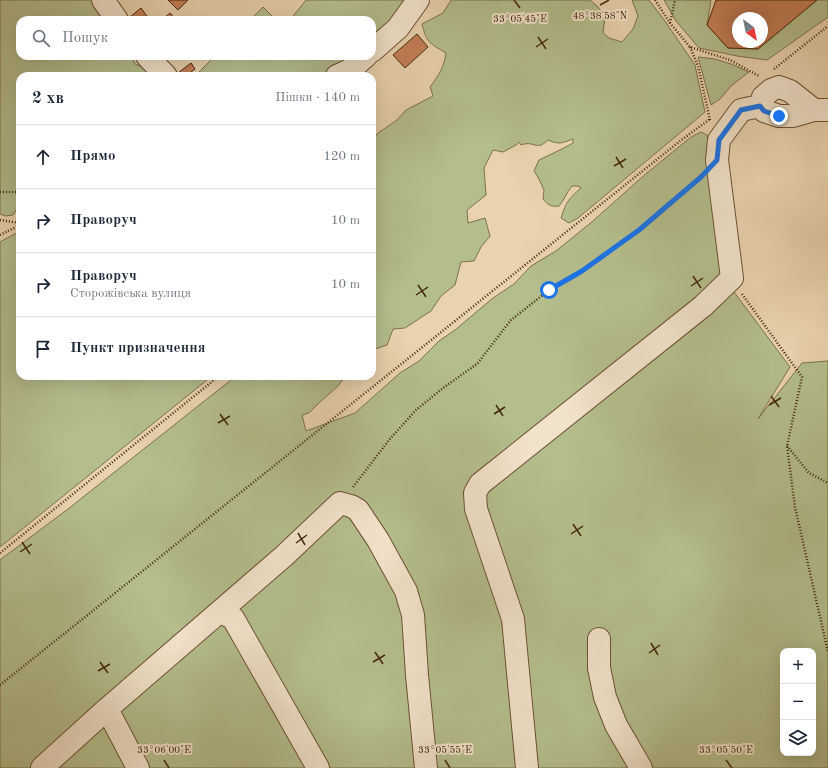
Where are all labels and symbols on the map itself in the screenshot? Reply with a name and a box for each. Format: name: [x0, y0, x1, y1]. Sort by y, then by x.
text: 48°38'58"N: [573, 11, 628, 21]
north arrow: [732, 12, 768, 48]
text: 33°05'45"E: [493, 14, 547, 24]
route end: [770, 107, 788, 125]
route start: [540, 281, 558, 299]
text: 33°06'00"E: [137, 745, 191, 755]
text: 33°05'55"E: [418, 745, 472, 755]
text: 33°05'50"E: [699, 745, 753, 755]

